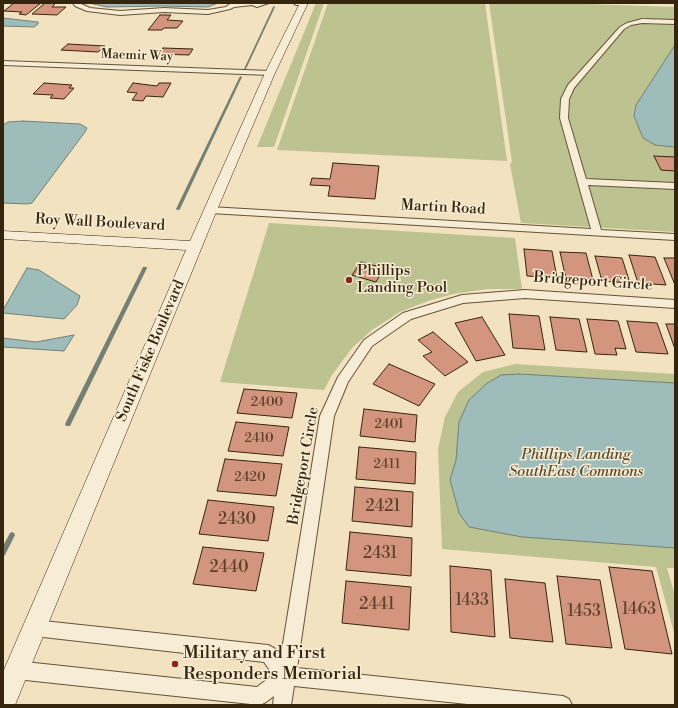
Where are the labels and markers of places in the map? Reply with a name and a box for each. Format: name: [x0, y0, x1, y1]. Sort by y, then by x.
place label: Phillips Landing Pool: [357, 262, 447, 297]
marker: Phillips Landing Pool: [344, 275, 354, 285]
place label: Military and First Responders Memorial: [183, 643, 362, 686]
marker: Military and First Responders Memorial: [170, 659, 180, 669]

